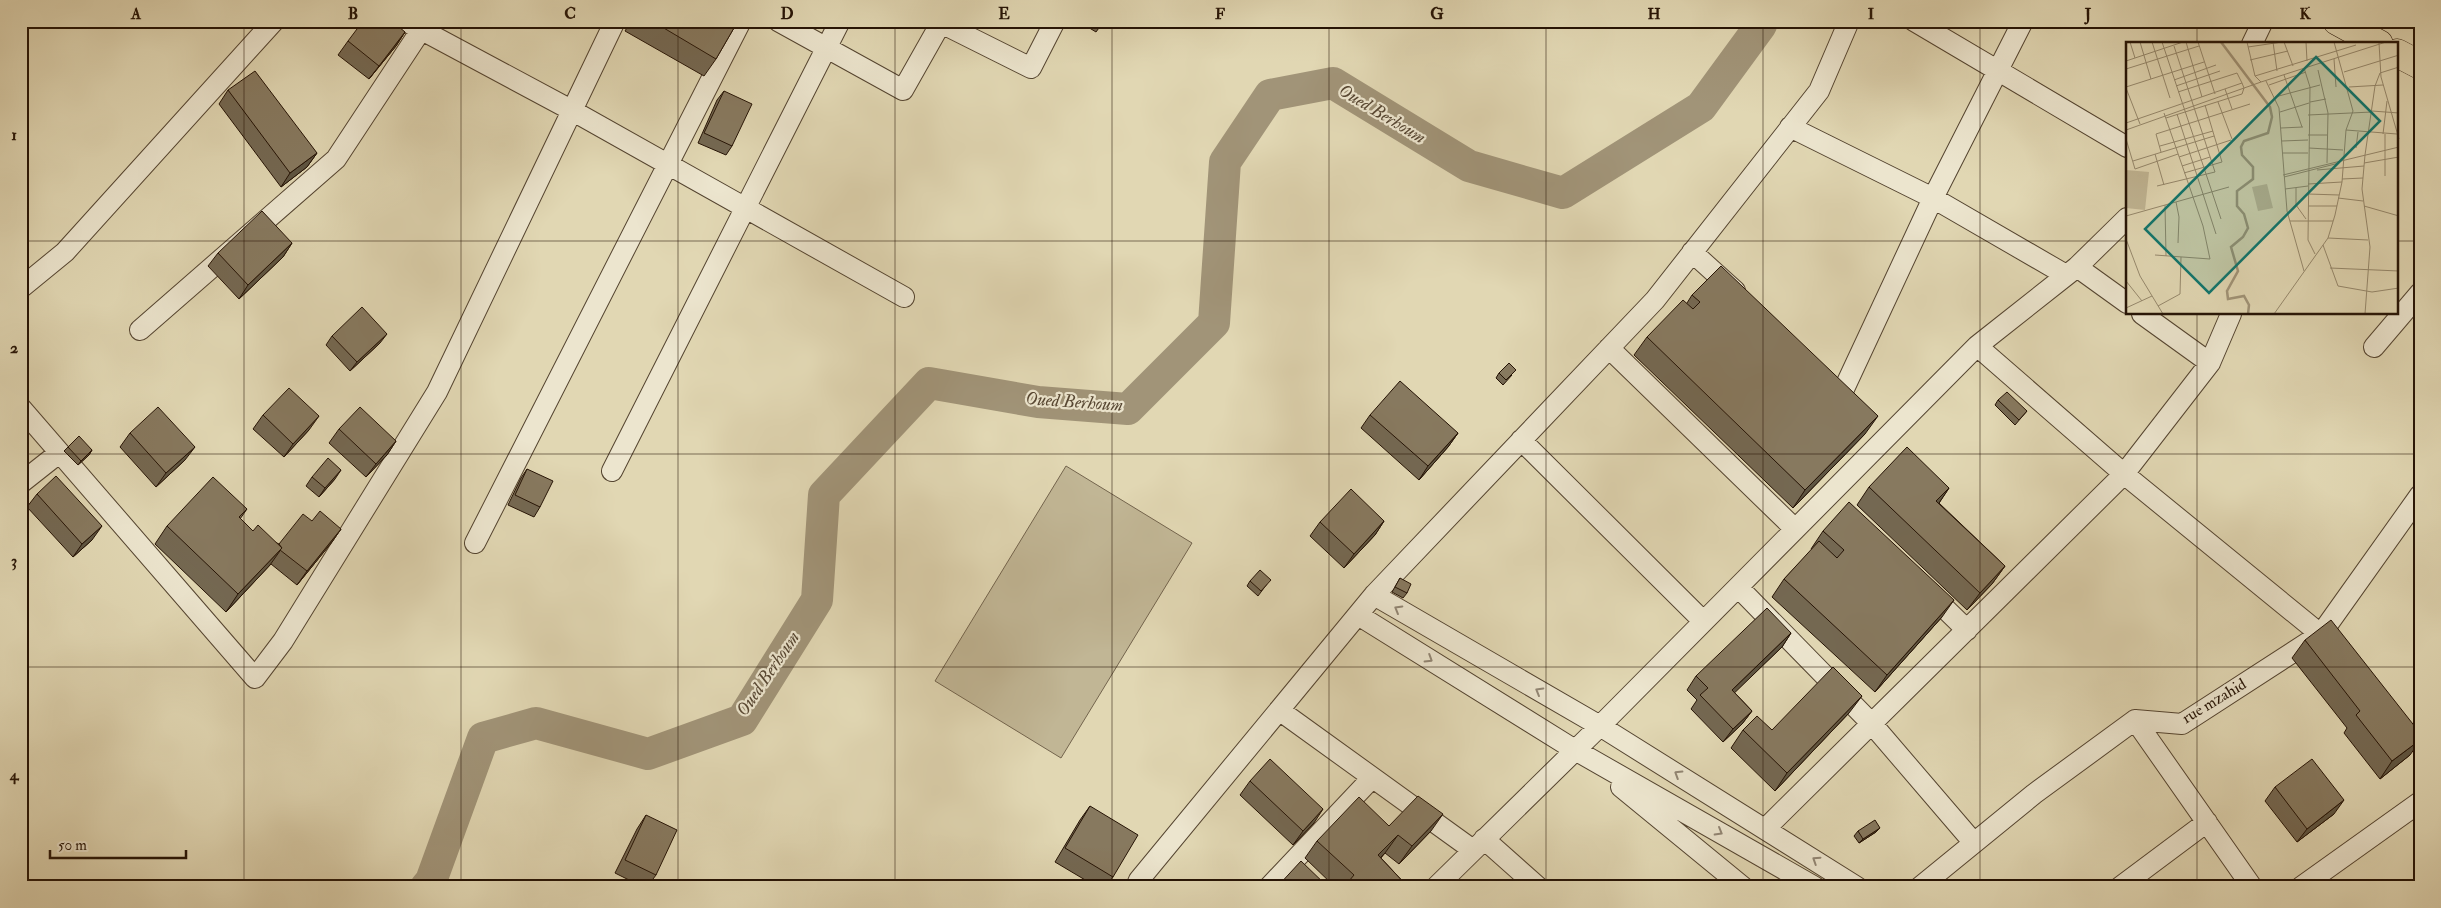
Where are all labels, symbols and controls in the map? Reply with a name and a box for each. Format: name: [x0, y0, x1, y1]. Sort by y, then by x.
text: A: [130, 4, 142, 24]
text: B: [348, 4, 358, 24]
text: C: [564, 4, 576, 24]
text: D: [780, 4, 794, 24]
text: E: [998, 4, 1010, 24]
text: F: [1215, 4, 1225, 24]
text: G: [1430, 4, 1444, 24]
text: H: [1647, 4, 1661, 24]
text: I: [1868, 4, 1875, 24]
text: J: [2084, 4, 2092, 25]
text: K: [2299, 4, 2311, 24]
inset map: [2126, 42, 2398, 315]
water label: Oued Berhoum: [1334, 79, 1430, 149]
text: 1: [11, 125, 17, 145]
text: 2: [10, 338, 18, 358]
water label: Oued Berhoum: [1024, 387, 1124, 417]
text: 3: [11, 551, 17, 571]
one-way arrow: [1395, 606, 1404, 616]
water label: Oued Berhoum: [731, 627, 805, 721]
one-way arrow: [1424, 653, 1433, 663]
street label: rue mzahid: [2178, 674, 2250, 728]
one-way arrow: [1535, 687, 1544, 697]
text: 4: [9, 765, 20, 785]
one-way arrow: [1675, 771, 1684, 781]
one-way arrow: [1714, 826, 1723, 836]
scale bar: [50, 828, 186, 860]
text: 50 m: [58, 836, 87, 855]
one-way arrow: [1812, 857, 1821, 867]

